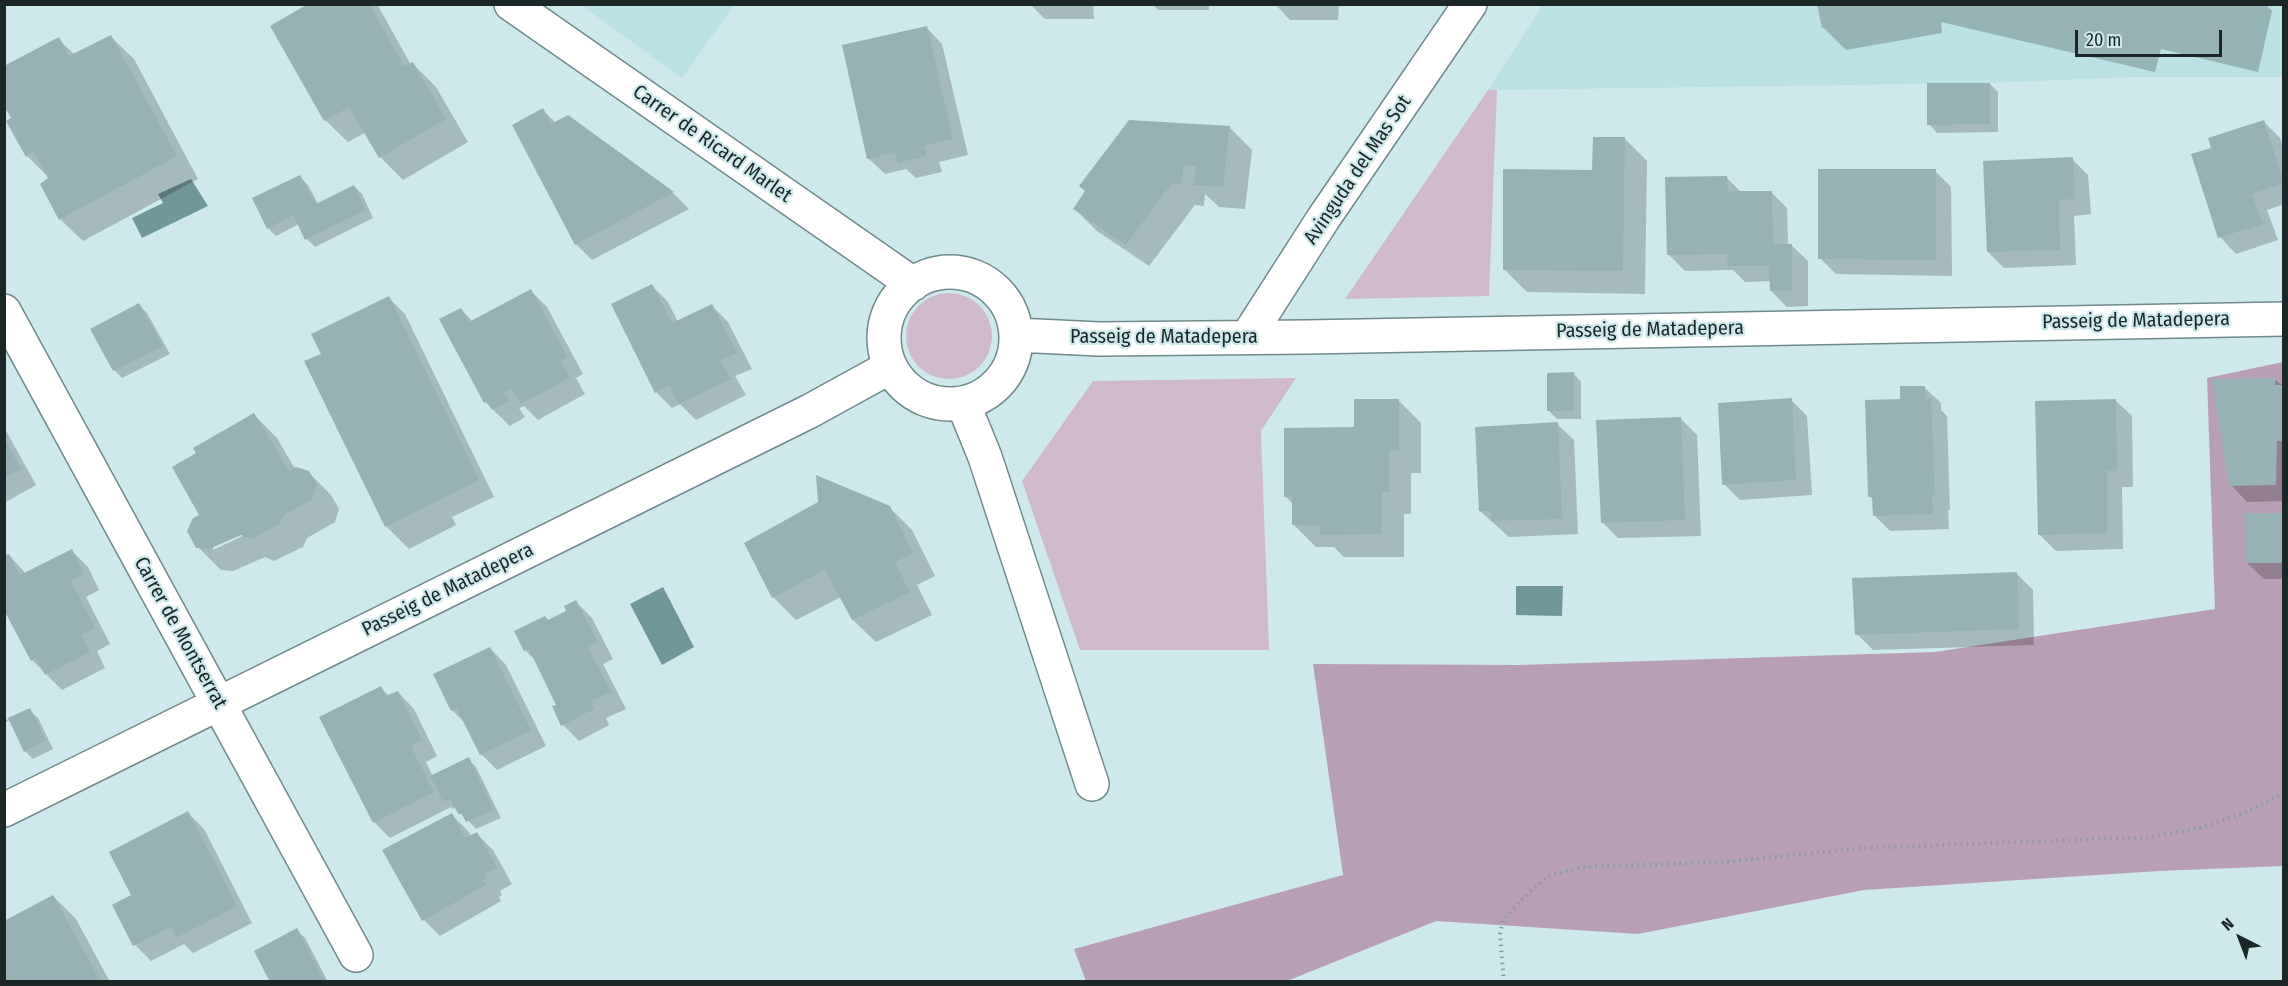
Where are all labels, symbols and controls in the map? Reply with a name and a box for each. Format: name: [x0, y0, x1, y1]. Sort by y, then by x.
scale bar: [2078, 18, 2225, 56]
text: 20 m: [2086, 29, 2121, 51]
street label: Carrer de Ricard Marlet: [628, 80, 796, 208]
street label: Avinguda del Mas Sot: [1299, 91, 1417, 249]
street label: Passeig de Matadepera: [2042, 307, 2230, 335]
street label: Passeig de Matadepera: [1556, 316, 1744, 344]
street label: Passeig de Matadepera: [1070, 325, 1258, 349]
street label: Passeig de Matadepera: [358, 538, 538, 642]
street label: Carrer de Montserrat: [128, 553, 232, 713]
north arrow: [2210, 908, 2270, 968]
text: N: [2218, 914, 2238, 935]

